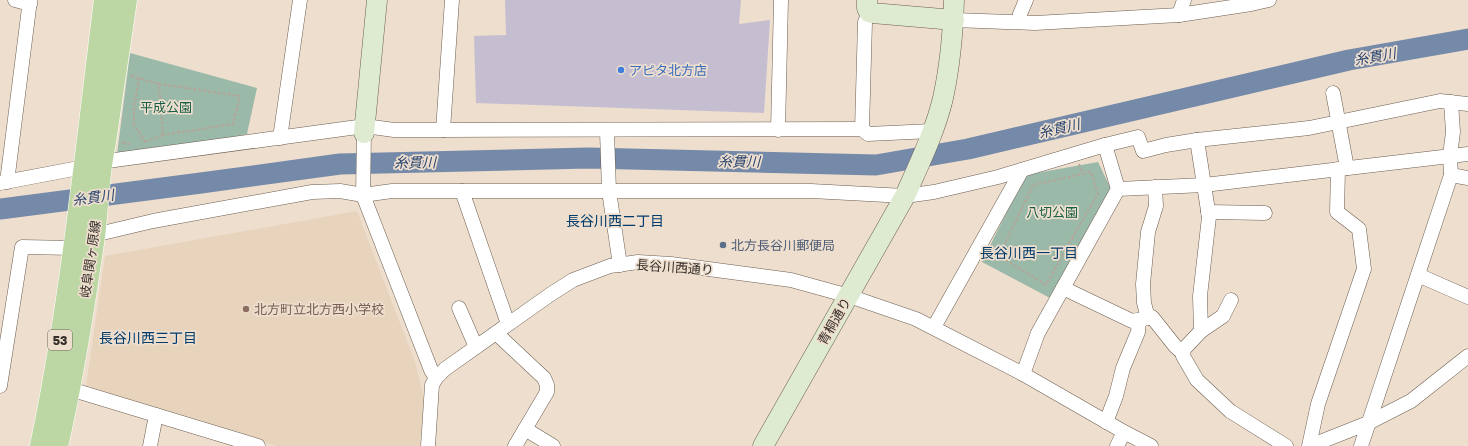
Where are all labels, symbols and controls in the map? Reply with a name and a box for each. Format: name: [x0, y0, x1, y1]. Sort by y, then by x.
water label: 糸貫川: [1353, 44, 1399, 68]
place label: アピタ北方店: [629, 62, 707, 78]
marker: アピタ北方店: [616, 65, 626, 75]
park label: 平成公園: [140, 99, 192, 115]
water label: 糸貫川: [1037, 115, 1083, 141]
water label: 糸貫川: [718, 152, 762, 170]
water label: 糸貫川: [394, 153, 438, 171]
water label: 糸貫川: [71, 185, 117, 208]
park label: 八切公園: [1026, 204, 1078, 220]
district label: 長谷川西二丁目: [566, 212, 664, 229]
street label: 岐阜関ヶ原線: [77, 219, 103, 299]
place label: 北方長谷川郵便局: [731, 237, 835, 253]
marker: 北方長谷川郵便局: [718, 240, 728, 250]
district label: 長谷川西一丁目: [980, 244, 1078, 261]
street label: 長谷川西通り: [636, 256, 714, 278]
street label: 青桐通り: [814, 294, 854, 348]
place label: 北方町立北方西小学校: [254, 301, 384, 317]
marker: 北方町立北方西小学校: [241, 304, 251, 314]
district label: 長谷川西三丁目: [99, 329, 197, 346]
road number: 53: [48, 330, 72, 350]

